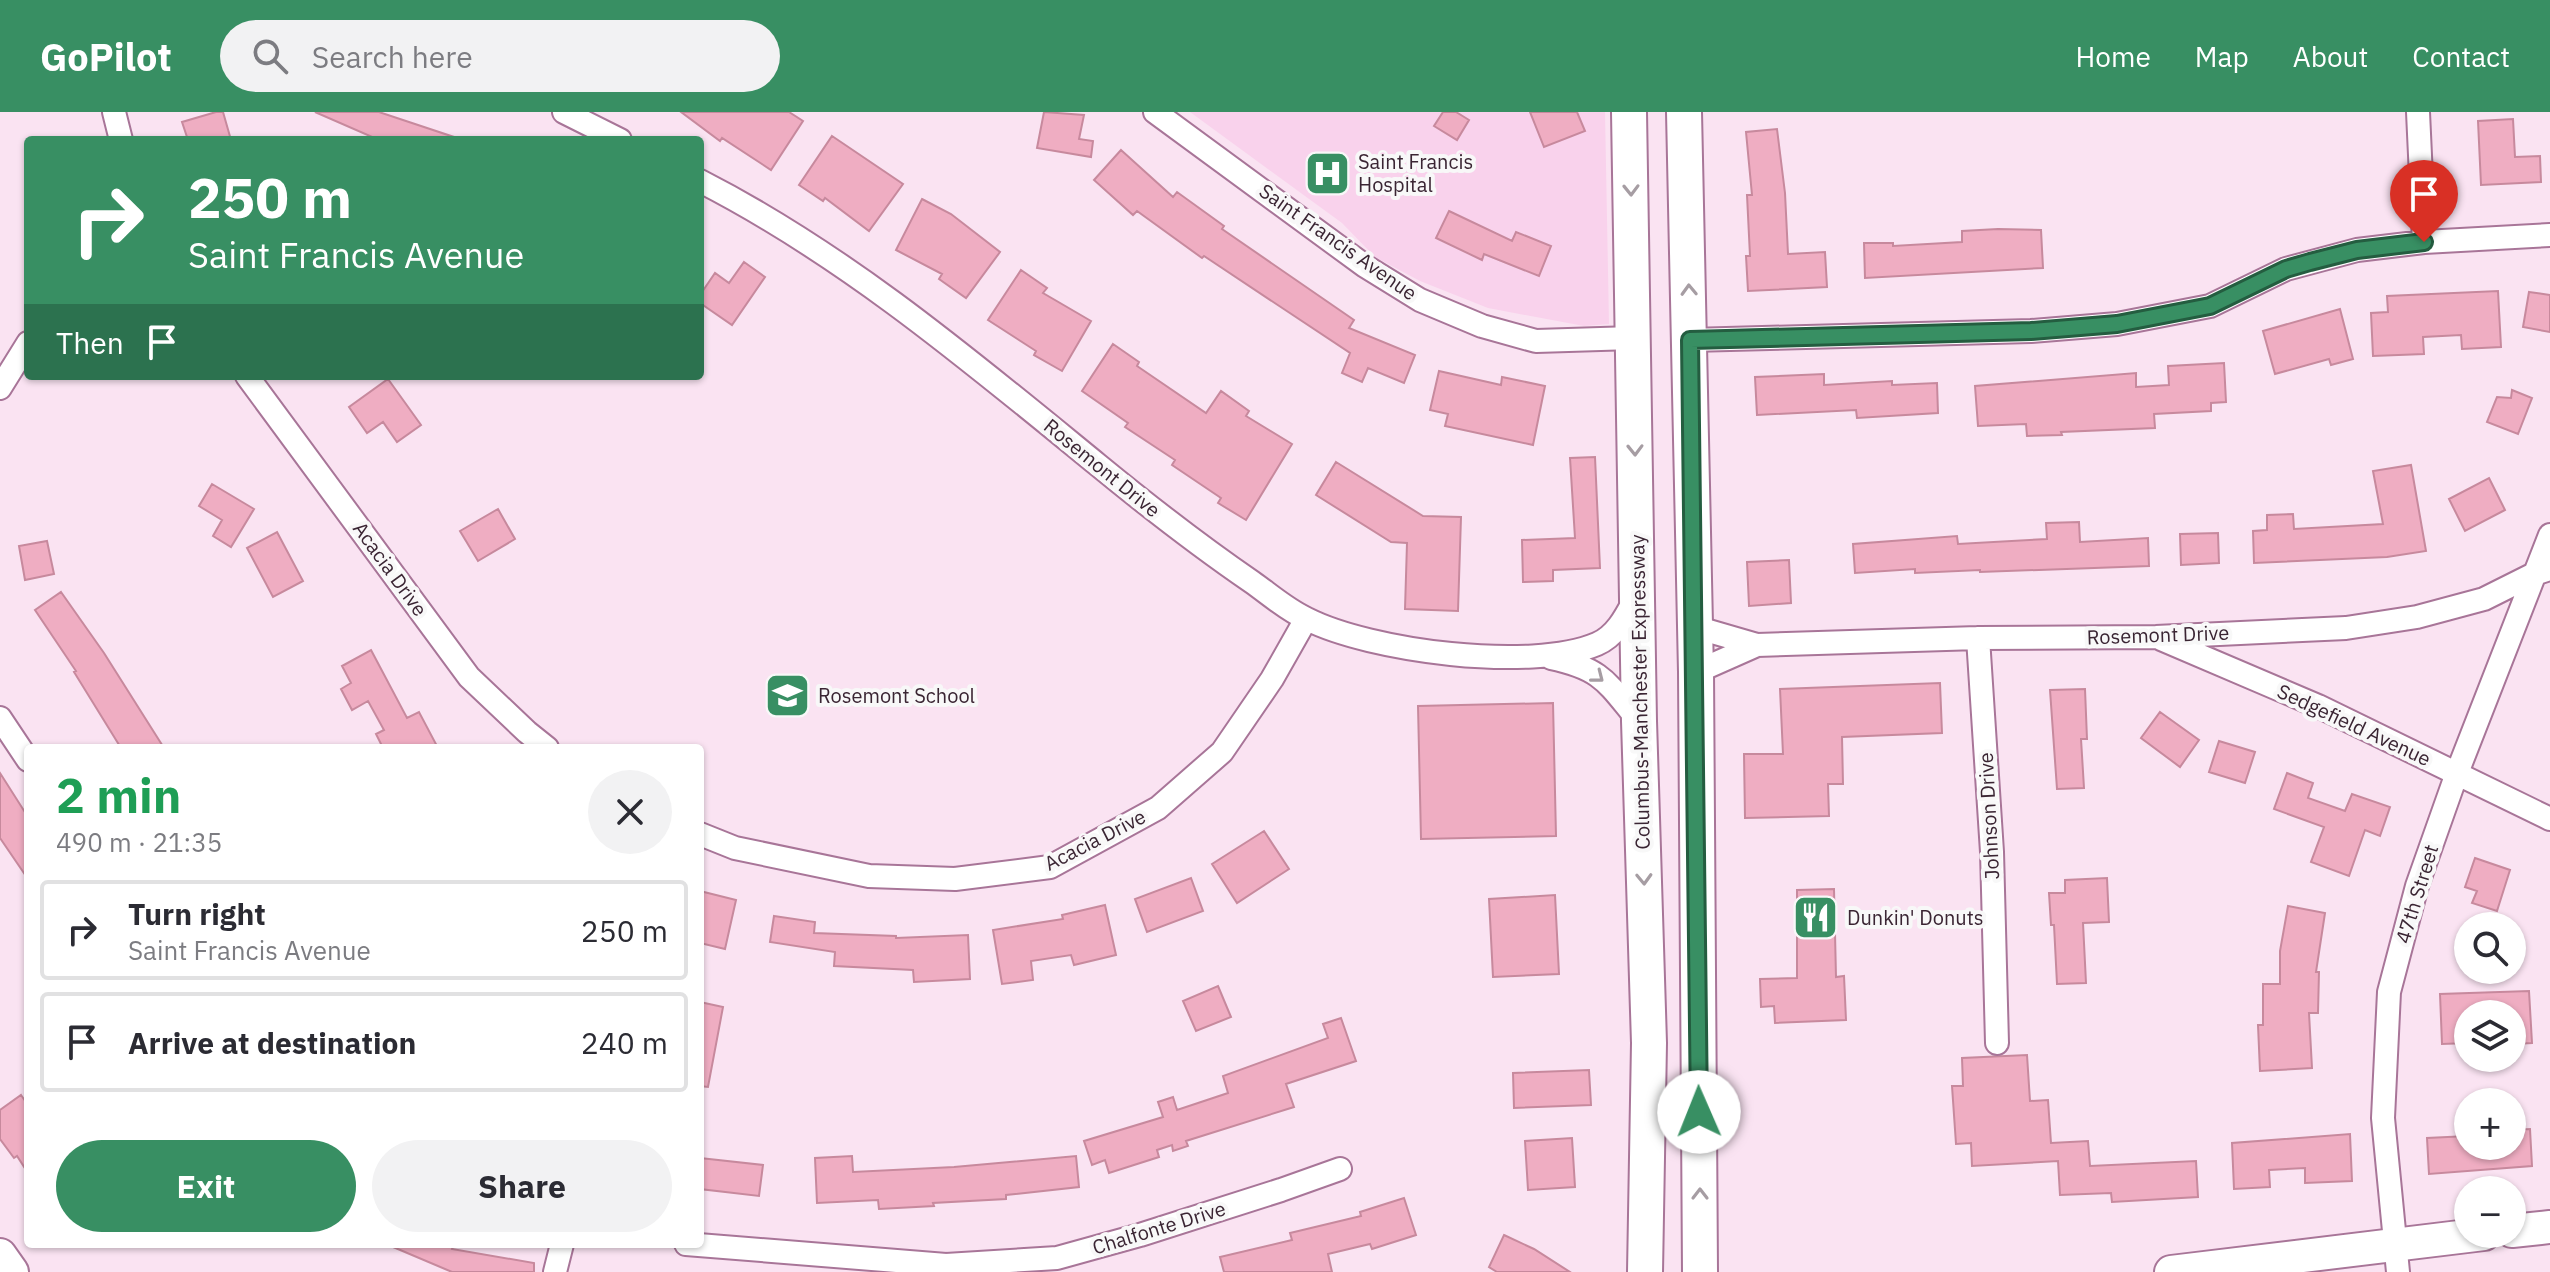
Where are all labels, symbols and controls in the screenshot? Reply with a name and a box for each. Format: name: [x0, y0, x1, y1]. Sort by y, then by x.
search box: [220, 20, 780, 92]
text: GoPilot: [40, 32, 172, 81]
icon: search: [248, 34, 292, 78]
text: Search here: [312, 37, 473, 76]
text: Home: [2075, 38, 2151, 75]
text: Map: [2195, 38, 2249, 75]
text: About: [2293, 38, 2368, 75]
text: Contact: [2412, 38, 2510, 75]
place label: Saint Francis Hospital: [1358, 148, 1473, 198]
hospital icon: Saint Francis Hospital: [1303, 150, 1351, 198]
pin: [2390, 160, 2458, 242]
text: 250 m: [188, 161, 352, 233]
icon: right: [56, 168, 160, 272]
icon: arrive: [2402, 172, 2446, 216]
street label: Saint Francis Avenue: [1254, 177, 1423, 306]
one-way arrow: [1622, 184, 1639, 197]
text: Saint Francis Avenue: [188, 231, 524, 278]
one-way arrow: [1680, 283, 1698, 296]
icon: arrive: [140, 320, 184, 364]
text: Then: [56, 323, 124, 362]
street label: Rosemont Drive: [1038, 412, 1166, 523]
one-way arrow: [1626, 444, 1643, 457]
street label: Acacia Drive: [347, 516, 434, 621]
street label: Columbus-Manchester Expressway: [1623, 534, 1656, 850]
street label: Rosemont Drive: [2086, 619, 2230, 650]
one-way arrow: [1589, 667, 1604, 681]
school or university icon: Rosemont School: [763, 672, 811, 720]
street label: Sedgefield Avenue: [2273, 677, 2435, 772]
place label: Rosemont School: [818, 682, 975, 709]
street label: Johnson Drive: [1972, 752, 2005, 880]
text: 2 min: [56, 764, 181, 826]
button: close: [588, 770, 672, 854]
street label: Acacia Drive: [1039, 802, 1150, 877]
text: 490 m · 21:35: [56, 825, 222, 859]
street label: 47th Street: [2389, 841, 2444, 947]
one-way arrow: [1635, 873, 1653, 886]
text: Turn right: [128, 894, 266, 933]
restaurant icon: Dunkin' Donuts: [1792, 894, 1840, 942]
place label: Dunkin' Donuts: [1847, 904, 1983, 931]
icon: right: [60, 908, 104, 952]
text: 250 m: [581, 911, 668, 950]
map controls: [2454, 912, 2526, 1248]
button: search: [2454, 912, 2526, 984]
text: Saint Francis Avenue: [128, 933, 371, 967]
button: layers: [2454, 1000, 2526, 1072]
icon: arrive: [60, 1020, 104, 1064]
text: Arrive at destination: [128, 1023, 416, 1062]
text: 240 m: [581, 1023, 668, 1062]
position arrow: [1657, 1070, 1741, 1154]
button: +: [2454, 1088, 2526, 1160]
button: Exit: [56, 1140, 356, 1232]
button: Share: [372, 1140, 672, 1232]
button: −: [2454, 1176, 2526, 1248]
one-way arrow: [1691, 1187, 1709, 1200]
street label: Chalfonte Drive: [1089, 1194, 1229, 1261]

